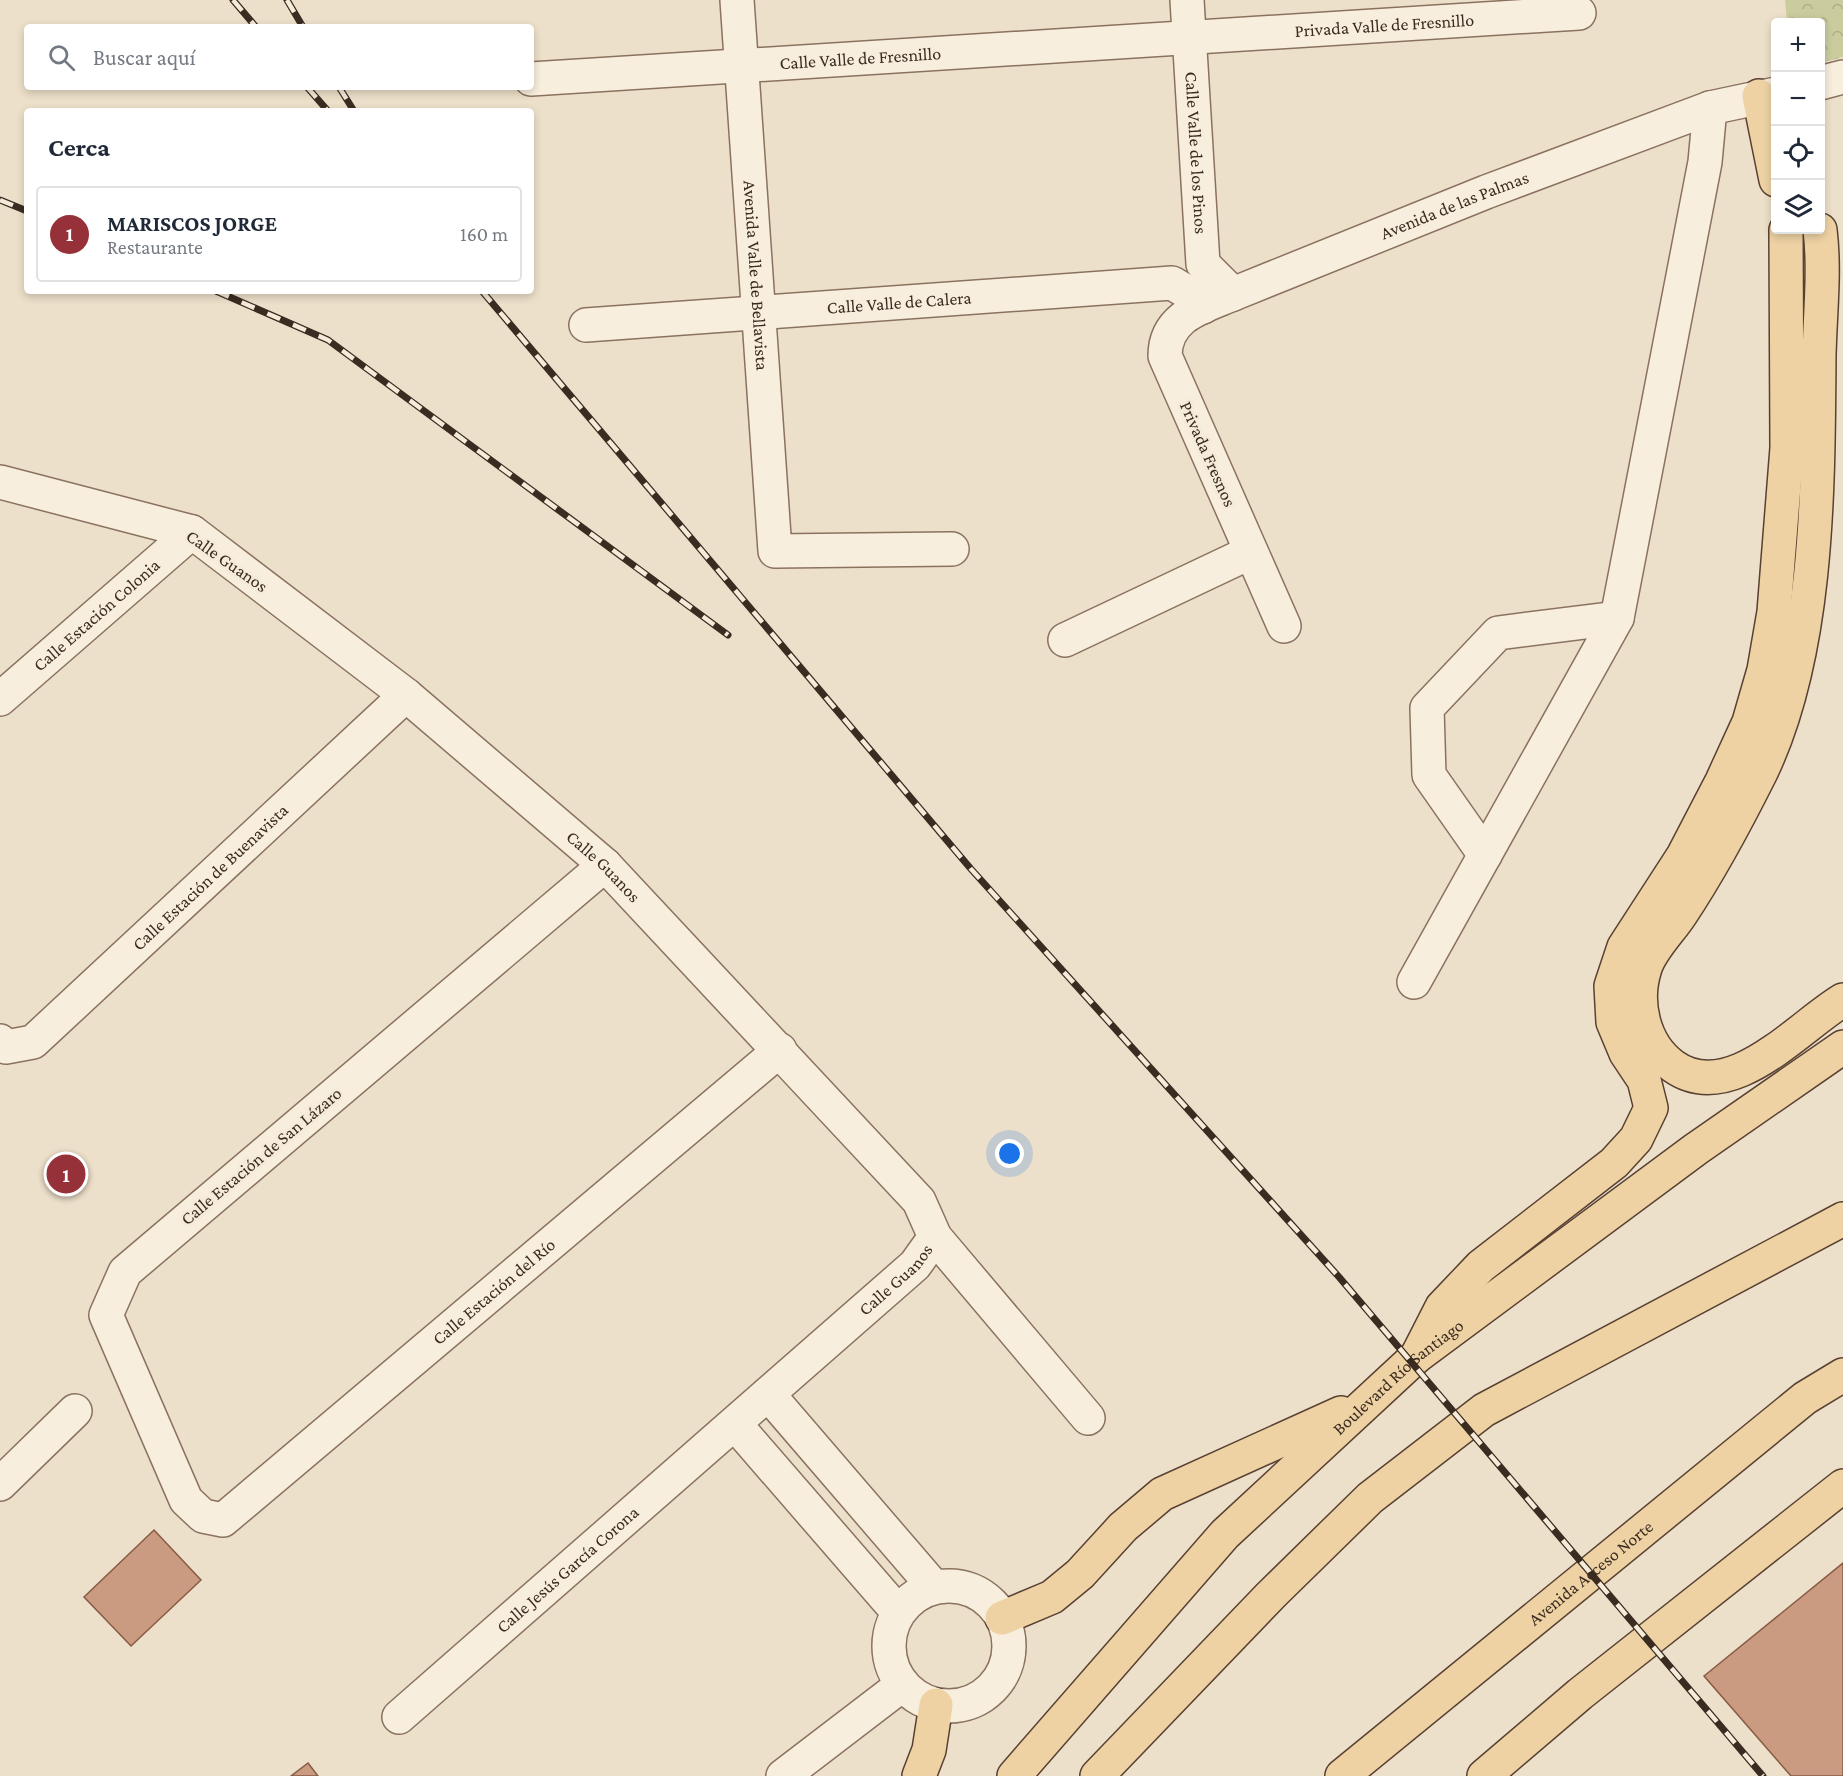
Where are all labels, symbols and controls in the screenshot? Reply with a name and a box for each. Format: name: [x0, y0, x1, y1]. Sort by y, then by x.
street label: Privada Valle de Fresnillo: [1294, 10, 1475, 41]
map controls: [1771, 18, 1825, 234]
button: +: [1771, 18, 1825, 72]
search box: [24, 24, 534, 90]
icon: search: [45, 41, 78, 74]
street label: Calle Valle de Fresnillo: [779, 43, 942, 73]
text: Buscar aquí: [93, 45, 195, 70]
street label: Calle Valle de los Pinos: [1181, 71, 1211, 234]
button: −: [1771, 72, 1825, 126]
button: locate: [1771, 126, 1825, 180]
text: Cerca: [48, 133, 110, 162]
street label: Avenida de las Palmas: [1378, 167, 1531, 243]
street label: Avenida Valle de Bellavista: [739, 180, 773, 371]
button: layers: [1771, 180, 1825, 234]
text: MARISCOS JORGE: [107, 211, 277, 236]
text: 1: [66, 223, 73, 245]
text: 160 m: [460, 223, 508, 245]
text: Restaurante: [107, 236, 203, 258]
street label: Calle Valle de Calera: [826, 287, 972, 318]
street label: Privada Fresnos: [1176, 398, 1240, 510]
street label: Calle Guanos: [183, 526, 271, 596]
street label: Calle Estación Colonia: [29, 555, 164, 675]
street label: Calle Estación de Buenavista: [128, 800, 292, 954]
street label: Calle Guanos: [562, 827, 645, 906]
street label: Calle Estación de San Lázaro: [177, 1083, 345, 1229]
your location: [995, 1139, 1024, 1168]
pin: 1: [46, 1152, 86, 1196]
street label: Calle Estación del Río: [429, 1234, 559, 1349]
street label: Calle Guanos: [855, 1240, 937, 1319]
street label: Boulevard Río Santiago: [1329, 1315, 1467, 1439]
street label: Calle Jesús García Corona: [492, 1502, 643, 1637]
street label: Avenida Acceso Norte: [1524, 1516, 1657, 1630]

